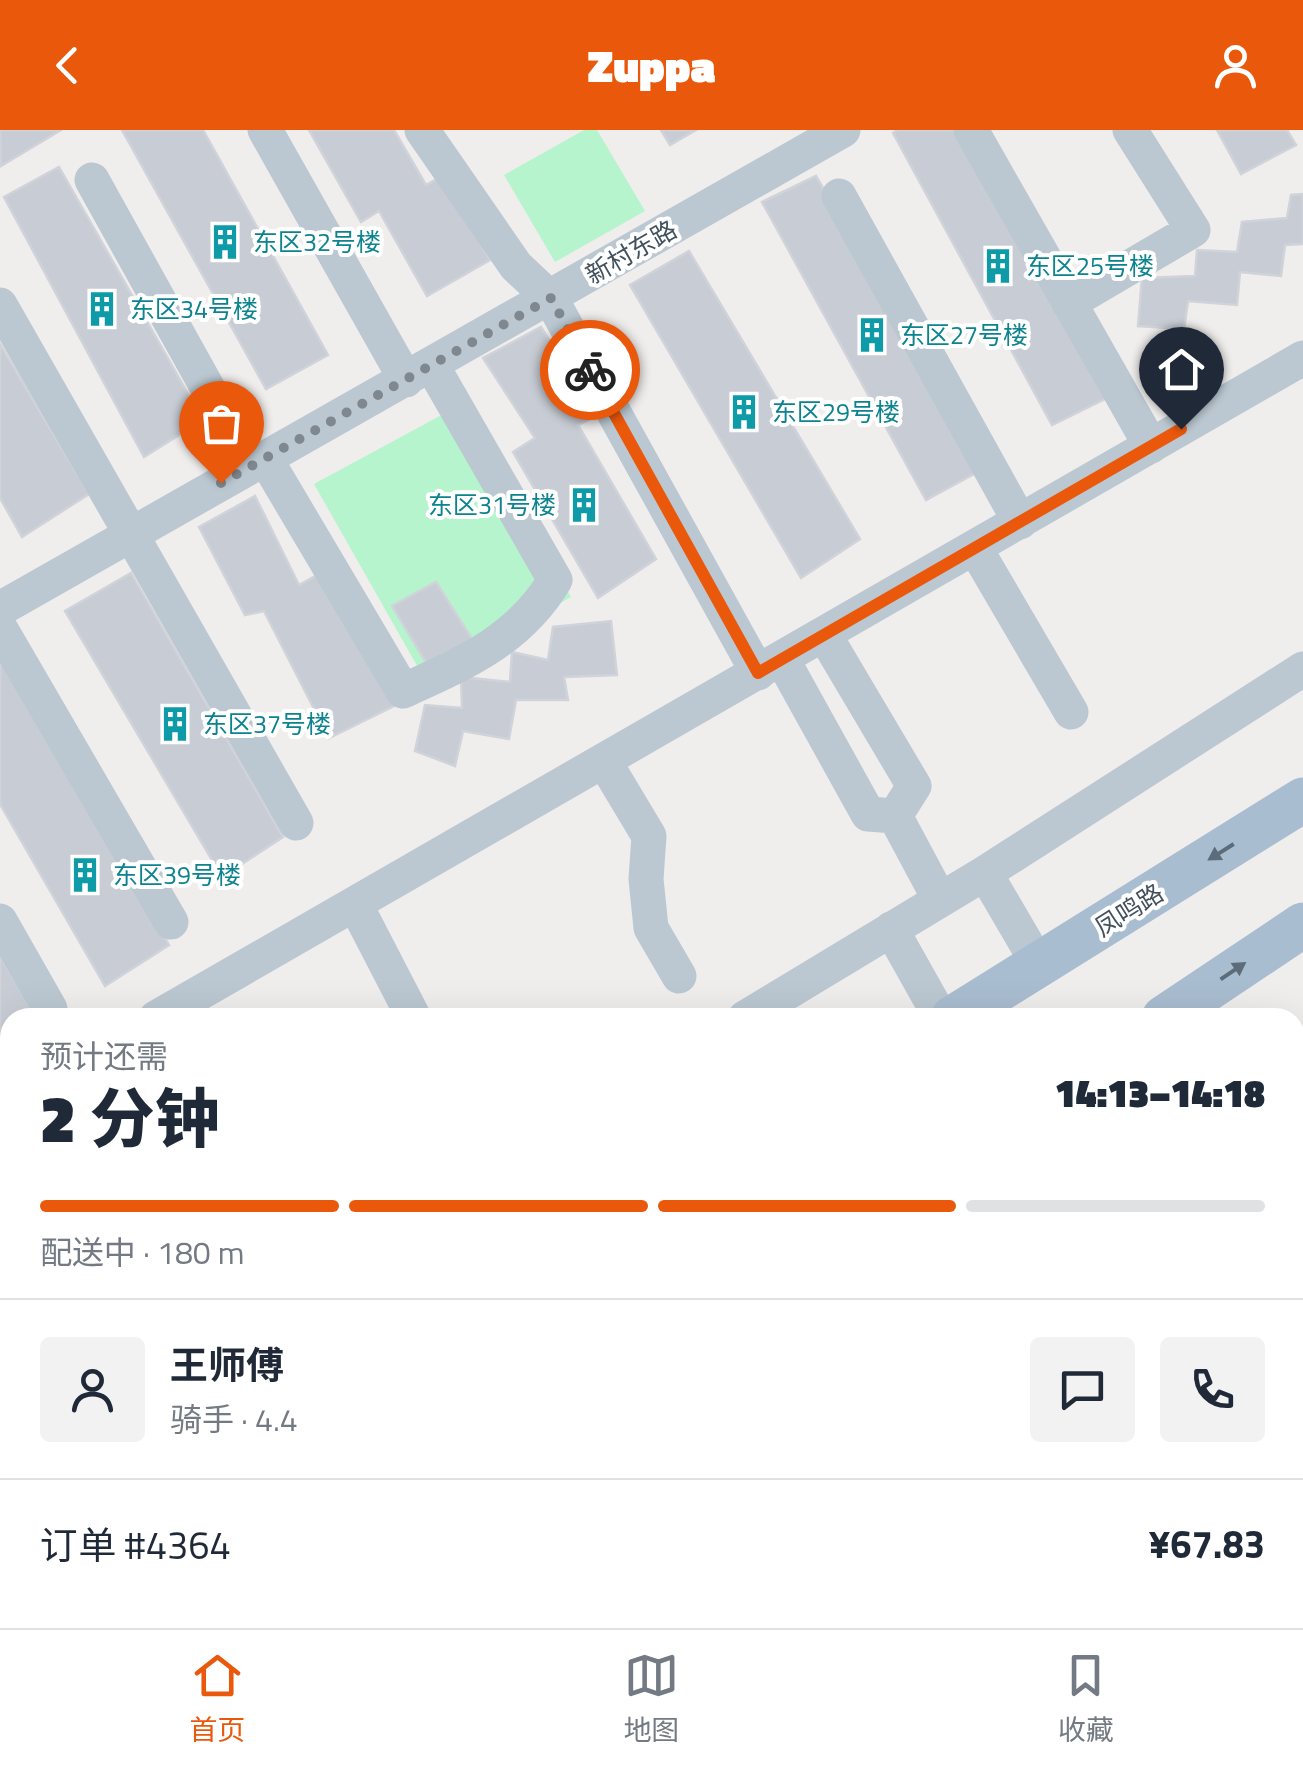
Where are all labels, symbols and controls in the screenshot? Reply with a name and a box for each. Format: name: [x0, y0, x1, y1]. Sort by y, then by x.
text: Zuppa: [588, 31, 715, 99]
icon: back: [40, 38, 95, 93]
icon: person: [1208, 38, 1263, 93]
street label: 新村东路: [578, 211, 684, 293]
building icon: 东区32号楼: [206, 223, 244, 261]
place label: 东区32号楼: [253, 223, 381, 261]
building icon: 东区25号楼: [979, 247, 1017, 285]
place label: 东区25号楼: [1026, 247, 1154, 285]
building icon: 东区34号楼: [83, 290, 121, 328]
place label: 东区34号楼: [130, 290, 258, 328]
building icon: 东区27号楼: [853, 316, 891, 354]
place label: 东区27号楼: [900, 316, 1028, 354]
courier: [540, 320, 640, 420]
pin: [1139, 327, 1224, 430]
icon: home: [1154, 342, 1209, 397]
icon: bike: [563, 343, 618, 398]
pin: [179, 381, 264, 484]
building icon: 东区29号楼: [725, 393, 763, 431]
place label: 东区29号楼: [772, 393, 900, 431]
icon: bag: [194, 396, 249, 451]
place label: 东区31号楼: [428, 486, 556, 524]
building icon: 东区31号楼: [565, 486, 603, 524]
building icon: 东区37号楼: [156, 705, 194, 743]
place label: 东区37号楼: [203, 705, 331, 743]
one-way arrow: [1207, 843, 1234, 861]
building icon: 东区39号楼: [66, 856, 104, 894]
place label: 东区39号楼: [113, 856, 241, 894]
street label: 凤鸣路: [1087, 874, 1171, 946]
one-way arrow: [1220, 962, 1247, 981]
text: 预计还需: [40, 1032, 168, 1080]
text: 14:13–14:18: [1055, 1064, 1265, 1122]
text: 2 分钟: [40, 1068, 220, 1167]
text: 配送中 · 180 m: [40, 1228, 245, 1276]
text: 王师傅: [170, 1336, 284, 1394]
button: person: [40, 1337, 145, 1442]
button: chat: [1030, 1337, 1135, 1442]
button: phone: [1160, 1337, 1265, 1442]
text: 骑手 · 4.4: [170, 1395, 298, 1443]
text: ¥67.83: [1149, 1515, 1265, 1573]
text: 订单 #4364: [40, 1516, 231, 1574]
tab: 首页: [189, 1648, 245, 1751]
tab: 地图: [623, 1648, 680, 1751]
tab: 收藏: [1058, 1648, 1114, 1751]

